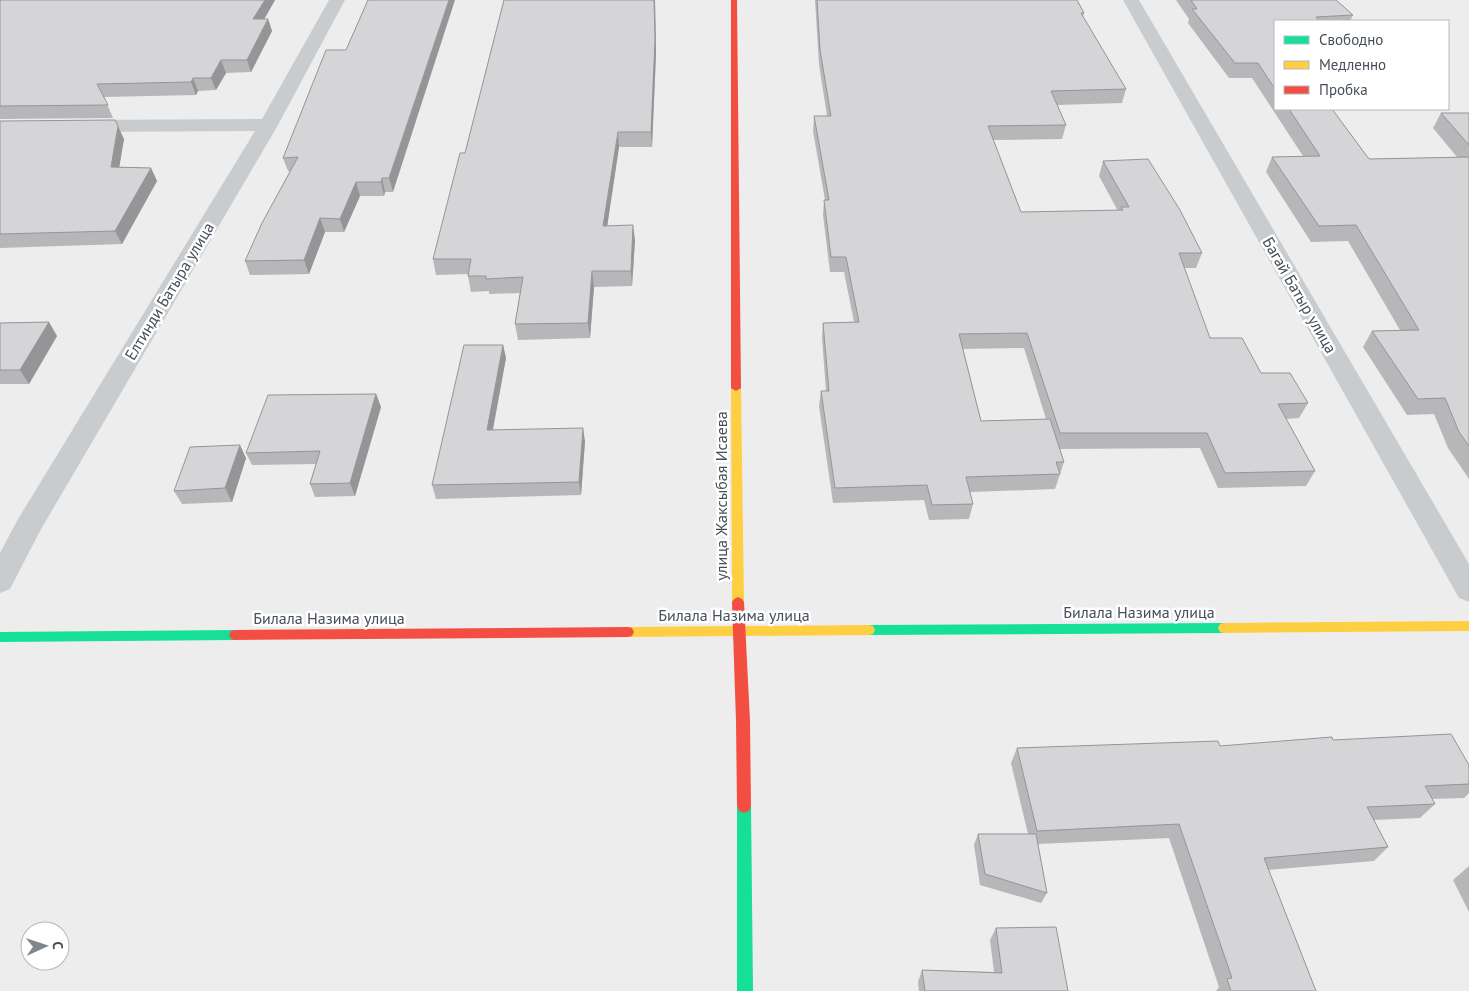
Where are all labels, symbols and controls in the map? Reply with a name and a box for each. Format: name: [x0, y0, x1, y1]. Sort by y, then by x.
legend: [1274, 20, 1449, 110]
text: Свободно: [1319, 30, 1383, 49]
text: Медленно: [1319, 55, 1386, 74]
text: Пробка: [1319, 80, 1368, 99]
street label: Елтинди Батыра улица: [120, 218, 218, 364]
street label: Багай Батыр улица: [1259, 233, 1341, 357]
street label: улица Жаксыбая Исаева: [711, 411, 731, 581]
street label: Билала Назима улица: [1063, 602, 1215, 622]
street label: Билала Назима улица: [658, 605, 810, 625]
street label: Билала Назима улица: [253, 608, 405, 628]
north arrow: [20, 921, 70, 971]
text: С: [49, 941, 67, 950]

